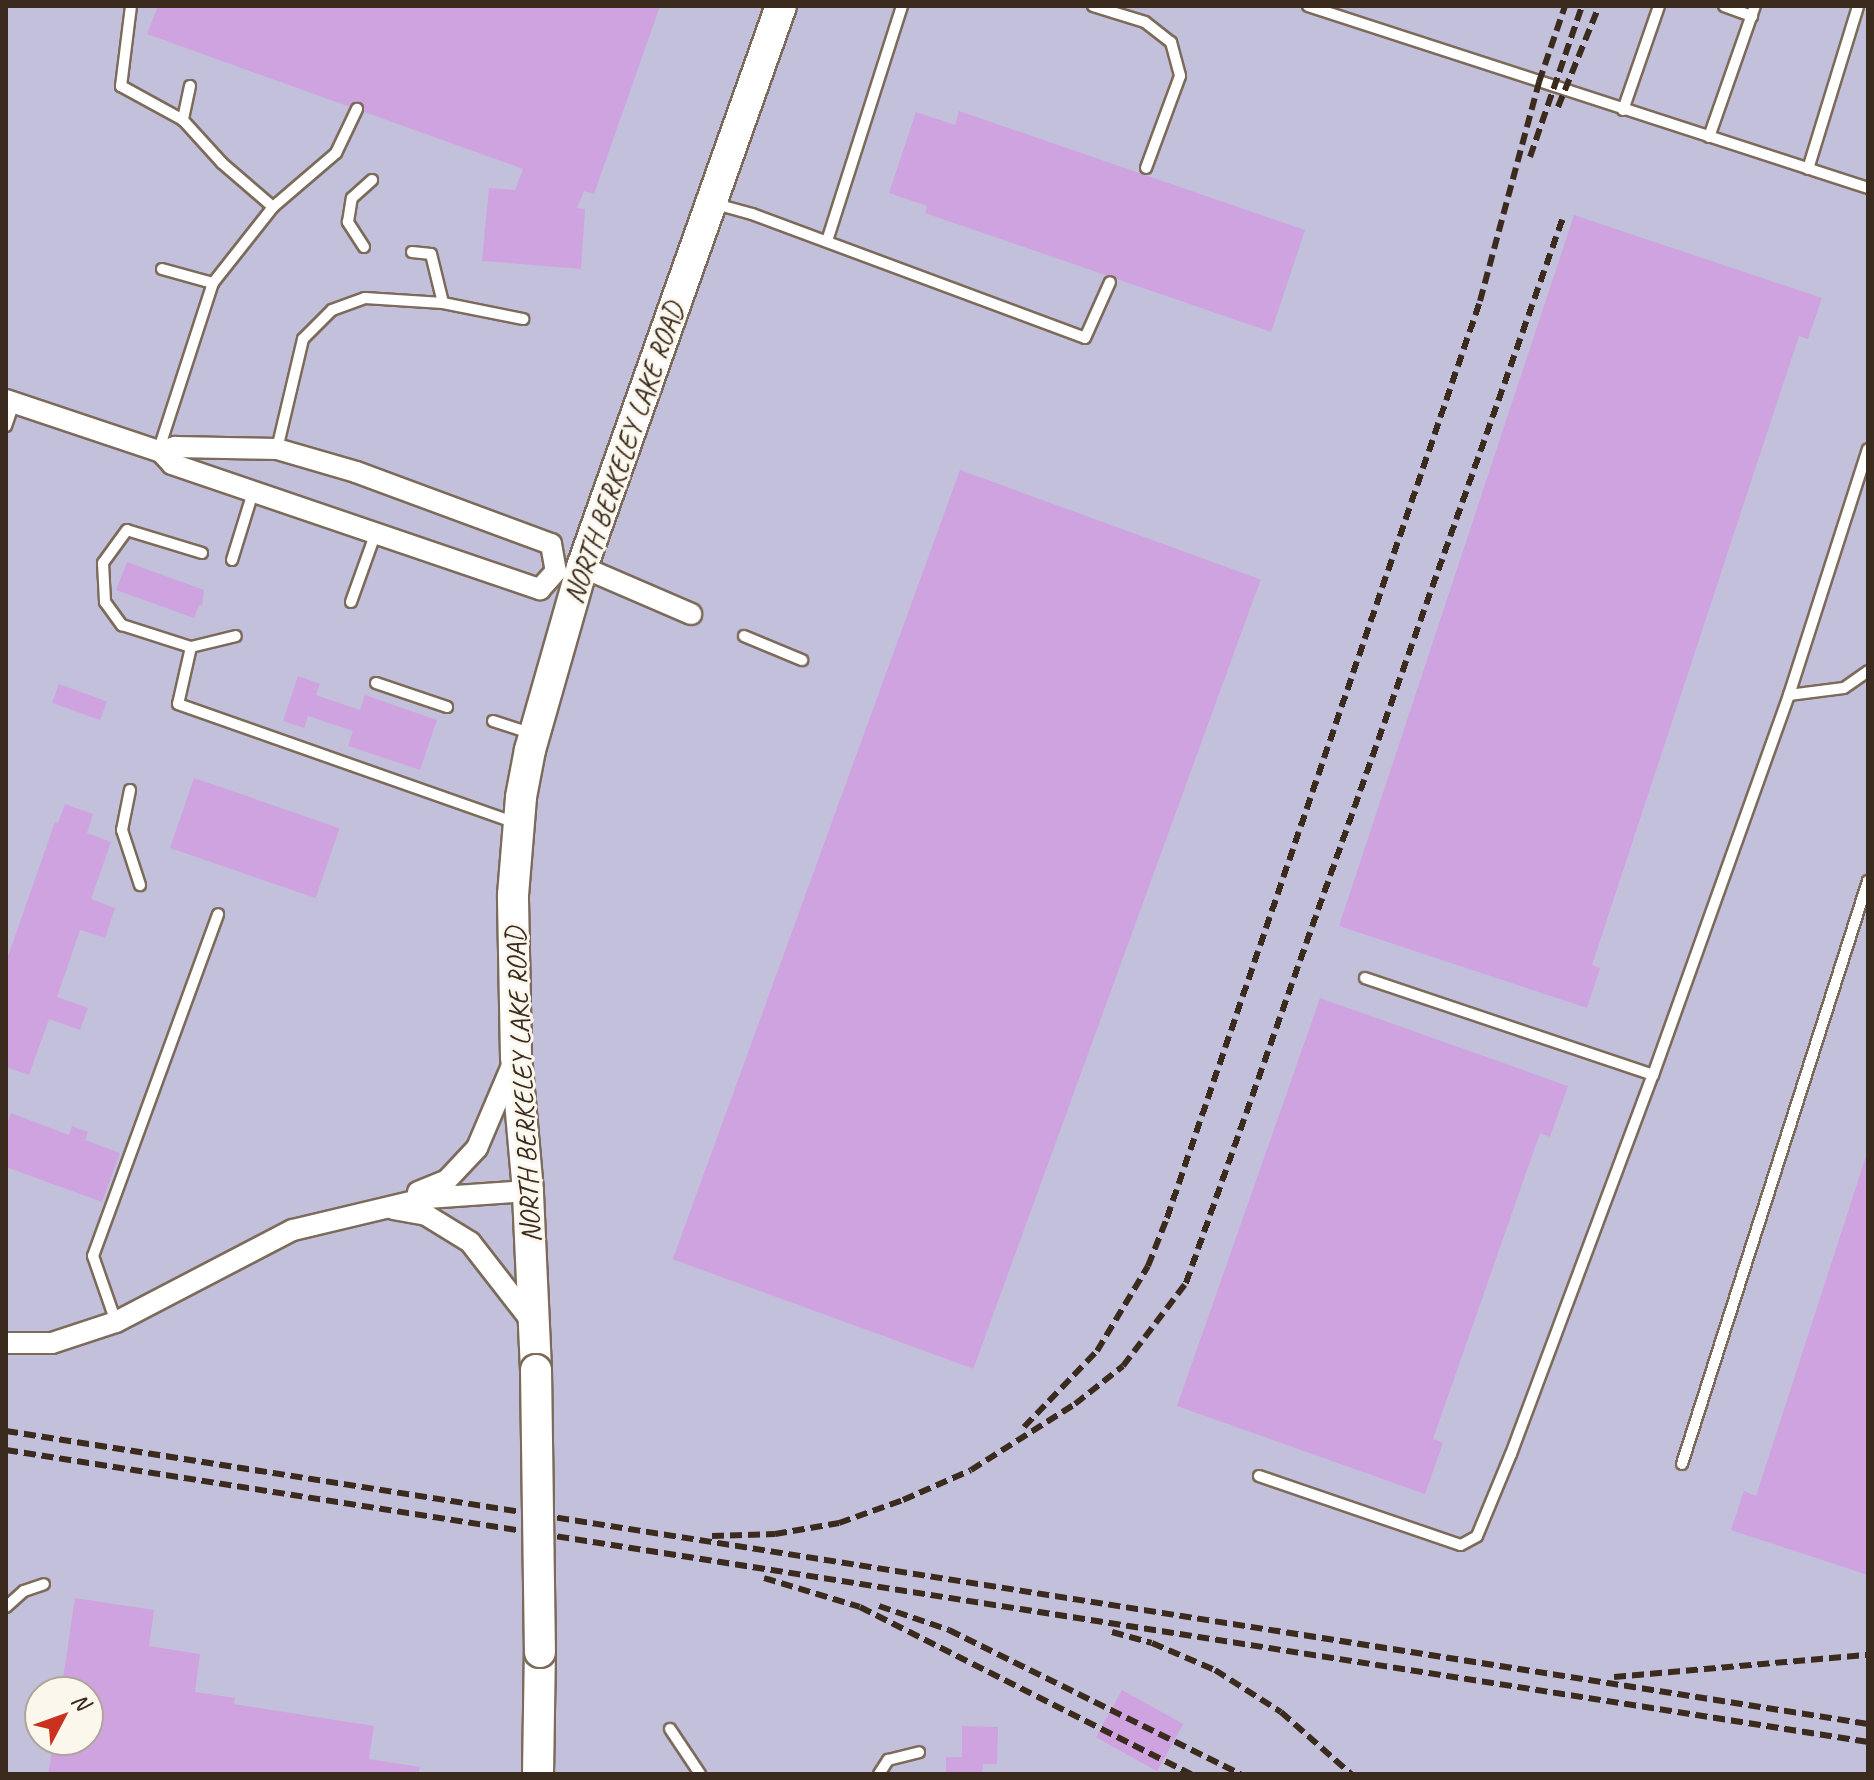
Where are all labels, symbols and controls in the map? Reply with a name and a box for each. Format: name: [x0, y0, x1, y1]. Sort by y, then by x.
street label: NORTH BERKELEY LAKE ROAD: [556, 297, 692, 609]
street label: NORTH BERKELEY LAKE ROAD: [498, 925, 548, 1245]
north arrow: [24, 1676, 104, 1756]
text: N: [66, 1687, 96, 1716]

